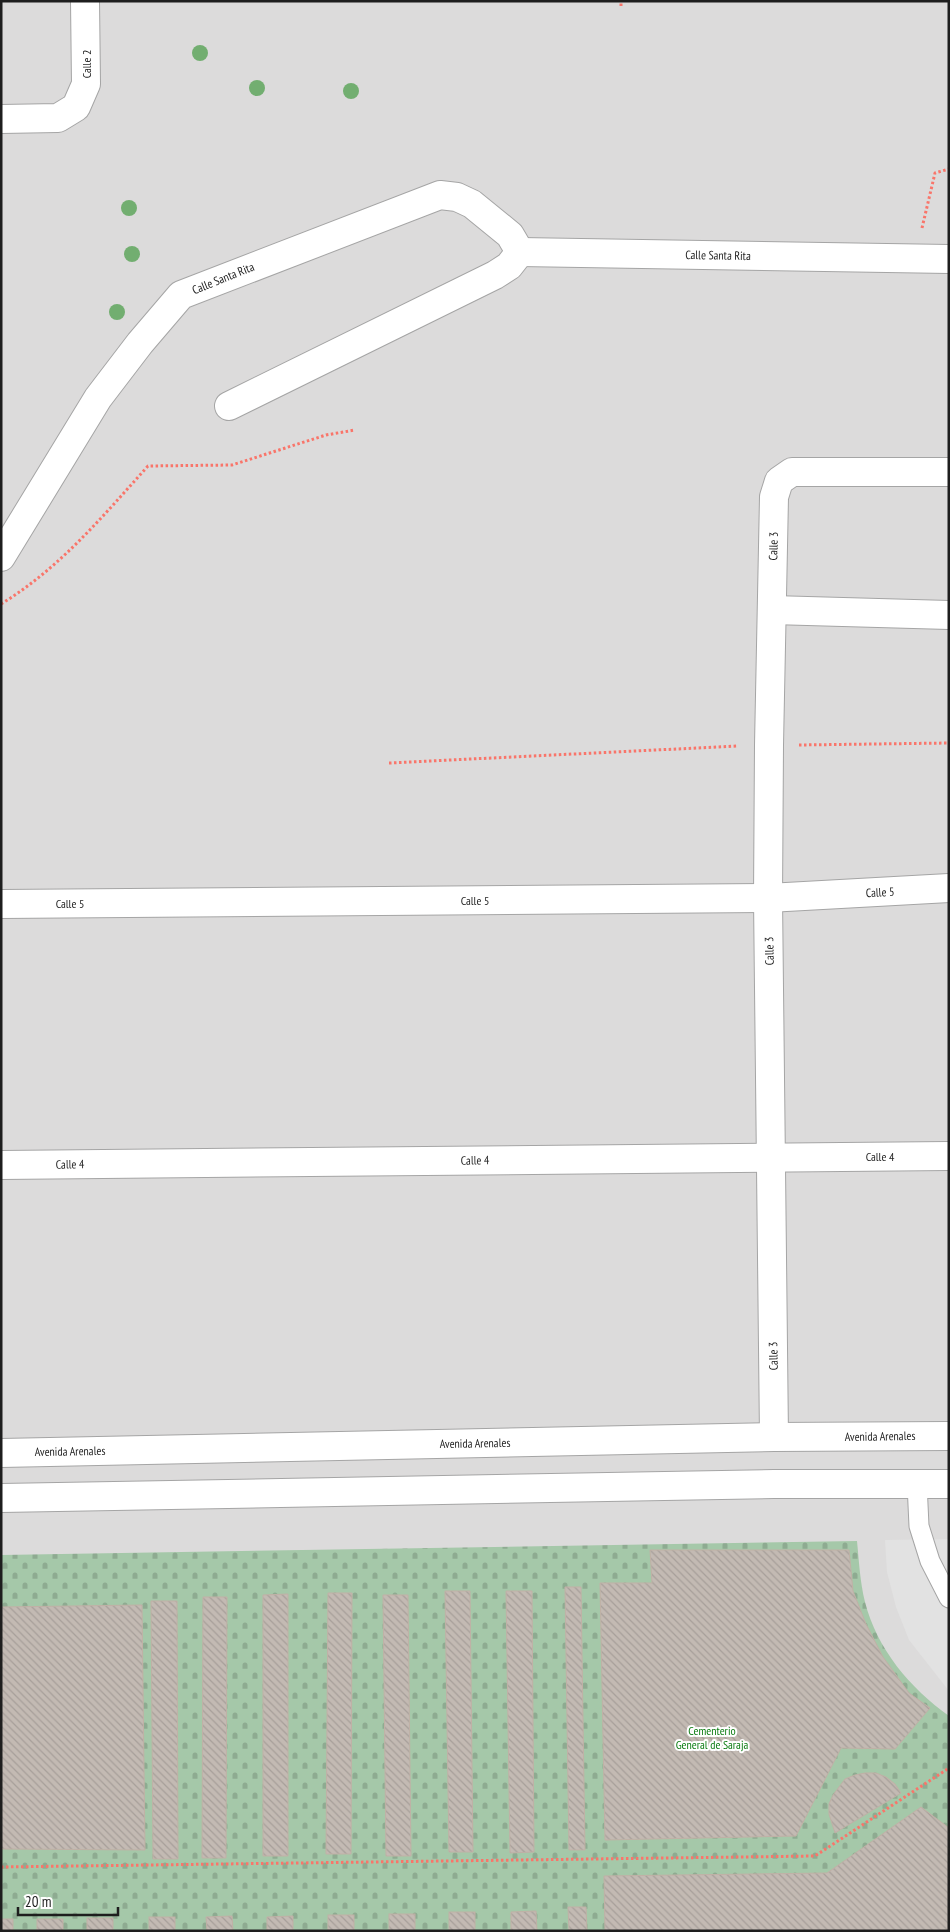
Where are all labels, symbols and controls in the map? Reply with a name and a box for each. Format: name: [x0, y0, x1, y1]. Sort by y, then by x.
street label: Calle 2: [79, 50, 94, 78]
street label: Calle Santa Rita: [685, 247, 751, 263]
street label: Calle Santa Rita: [190, 259, 256, 297]
street label: Calle 3: [765, 532, 781, 560]
street label: Calle 5: [865, 884, 895, 900]
street label: Calle 5: [461, 893, 489, 908]
street label: Calle 5: [56, 896, 84, 911]
street label: Calle 3: [761, 937, 777, 965]
street label: Calle 4: [866, 1149, 895, 1164]
street label: Calle 4: [461, 1152, 490, 1168]
street label: Calle 4: [56, 1156, 85, 1172]
street label: Calle 3: [765, 1342, 781, 1370]
street label: Avenida Arenales: [844, 1428, 916, 1444]
street label: Avenida Arenales: [439, 1435, 511, 1451]
street label: Avenida Arenales: [34, 1443, 106, 1459]
park label: Cementerio General de Saraja: [676, 1723, 749, 1752]
scale bar: [18, 1884, 118, 1916]
text: 20 m: [25, 1892, 51, 1911]

